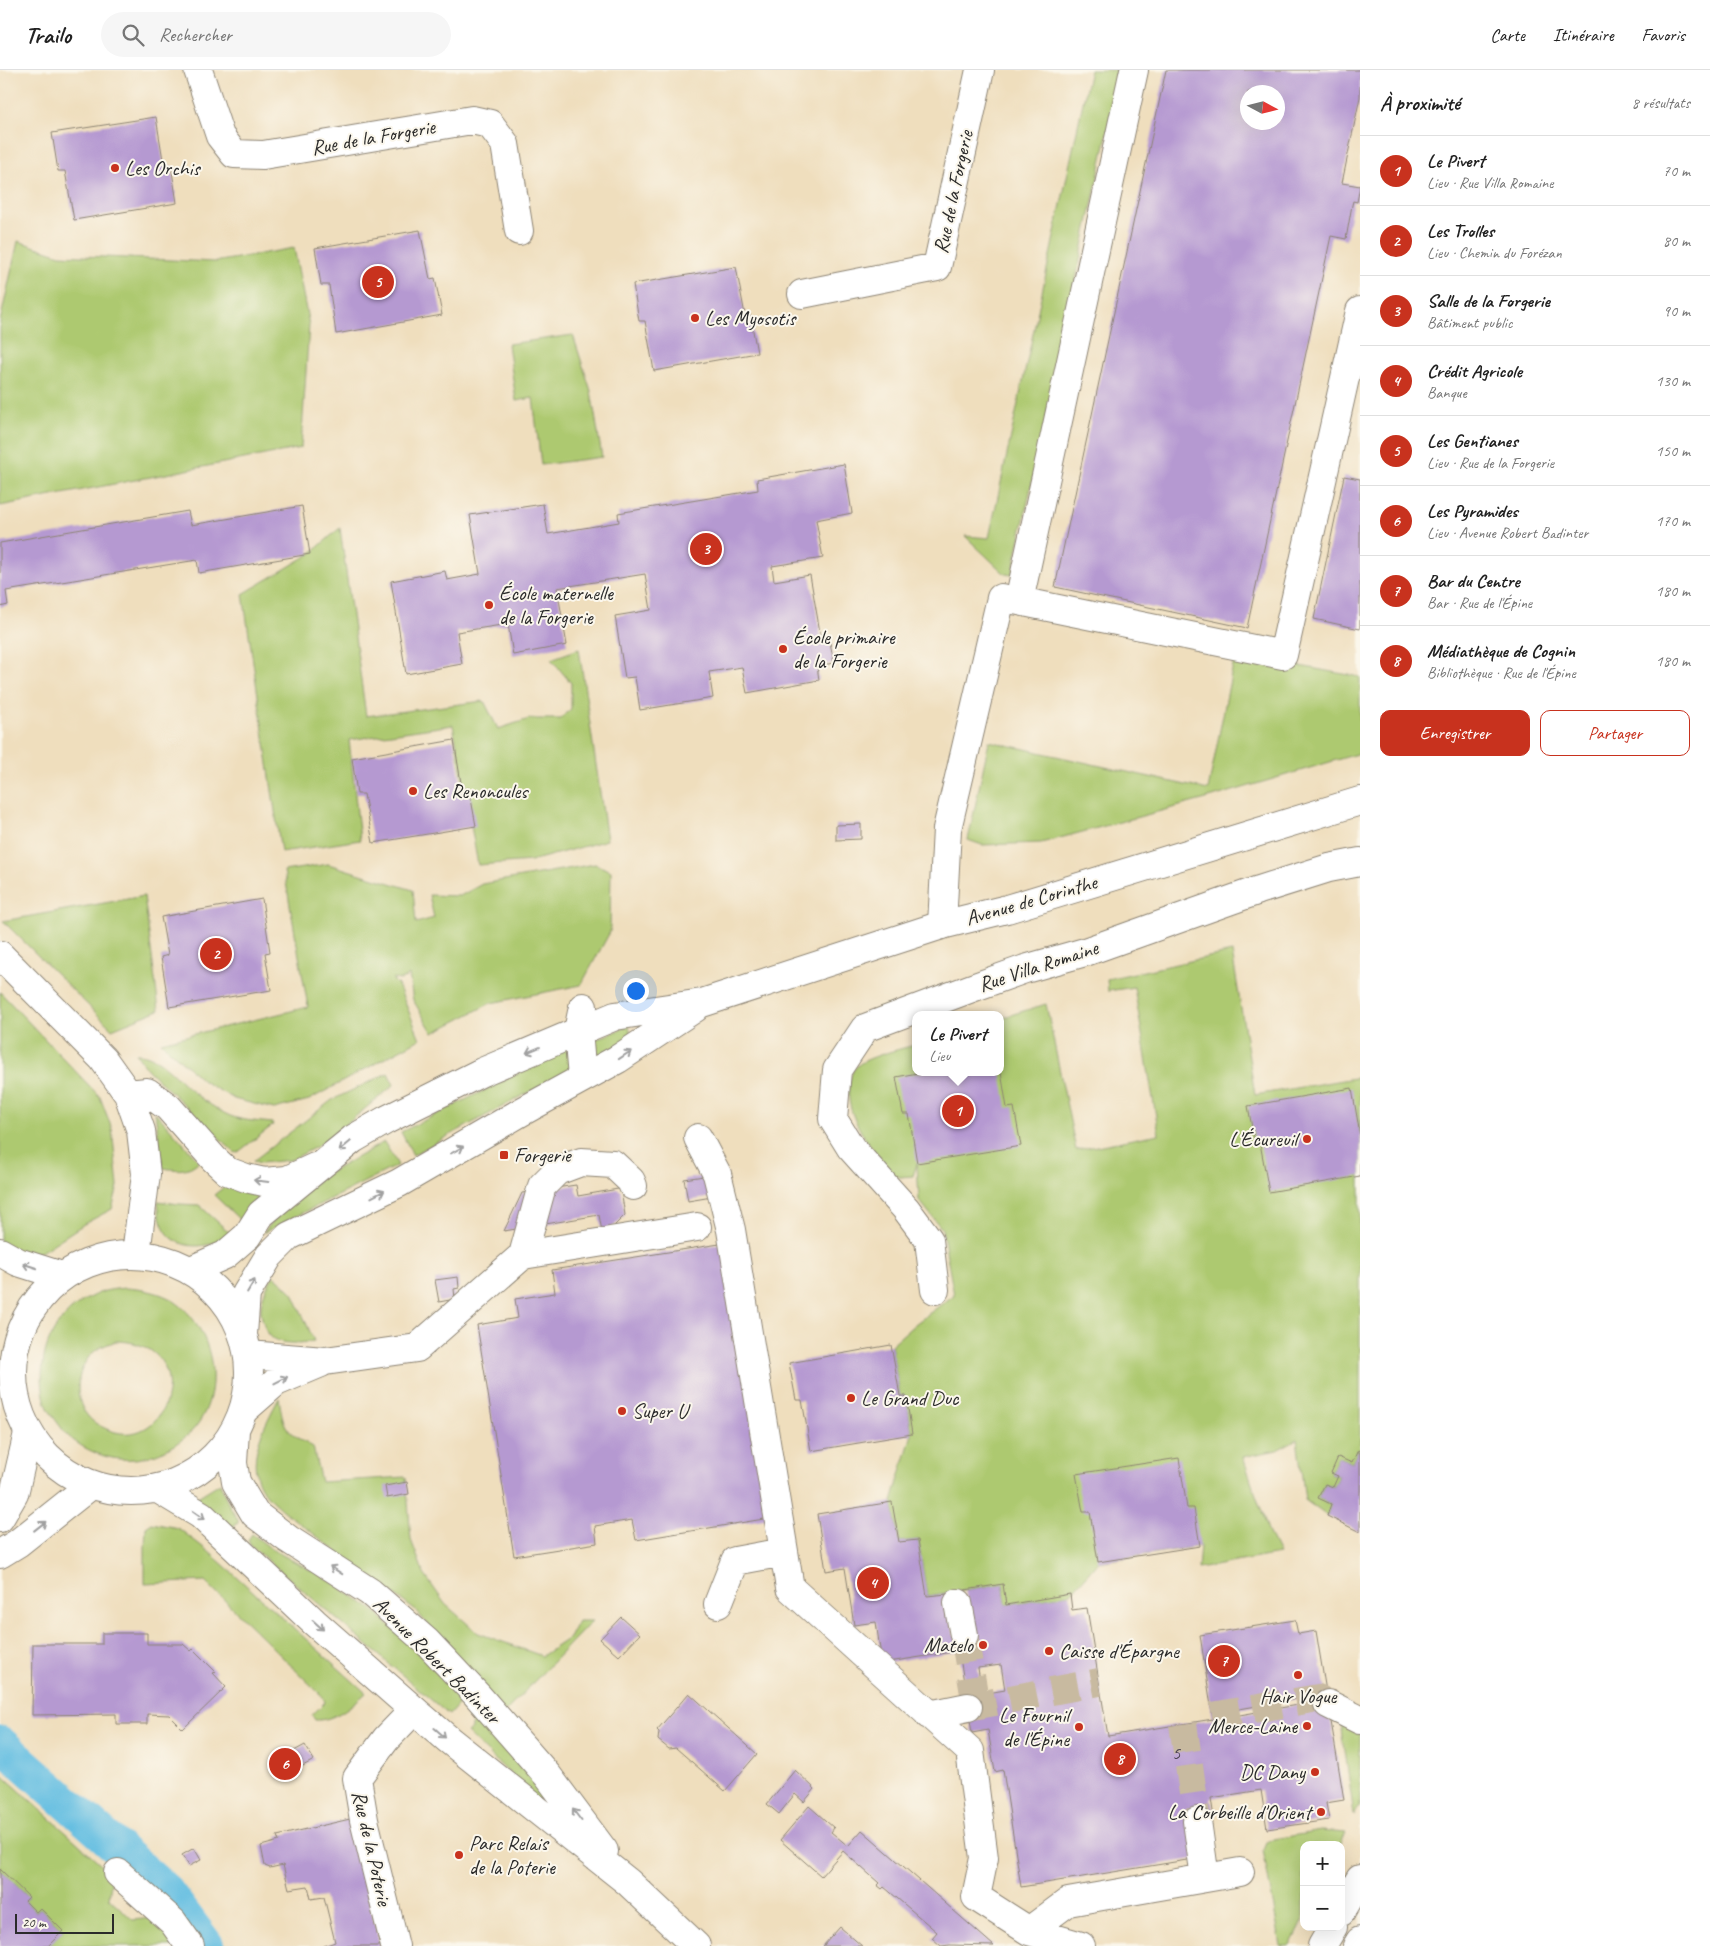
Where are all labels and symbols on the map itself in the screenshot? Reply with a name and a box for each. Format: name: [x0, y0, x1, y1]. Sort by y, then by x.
north arrow: [1240, 85, 1285, 130]
street label: Rue de la Forgerie: [309, 113, 438, 161]
street label: Rue de la Forgerie: [927, 127, 979, 256]
place label: Les Orchis: [125, 155, 201, 181]
marker: Les Orchis: [109, 162, 121, 174]
pin: 5: [362, 263, 394, 301]
place label: Les Myosotis: [705, 305, 797, 331]
marker: Les Myosotis: [689, 312, 701, 324]
pin: 3: [690, 530, 722, 568]
place label: École maternelle de la Forgerie: [499, 580, 614, 630]
marker: École maternelle de la Forgerie: [483, 599, 495, 611]
place label: École primaire de la Forgerie: [793, 624, 896, 674]
marker: École primaire de la Forgerie: [777, 643, 789, 655]
place label: Les Renoncules: [423, 778, 529, 804]
marker: Les Renoncules: [407, 785, 419, 797]
street label: Avenue de Corinthe: [962, 868, 1102, 931]
street label: Rue Villa Romaine: [975, 934, 1102, 998]
pin: 2: [200, 935, 232, 973]
your location: [623, 978, 649, 1004]
one-way arrow: [526, 1047, 541, 1056]
one-way arrow: [618, 1049, 632, 1060]
pin: 1: [942, 1092, 974, 1130]
place label: L'Écureuil: [1229, 1126, 1300, 1152]
marker: L'Écureuil: [1301, 1133, 1313, 1145]
one-way arrow: [339, 1140, 352, 1151]
place label: Forgerie: [514, 1142, 573, 1168]
one-way arrow: [449, 1144, 463, 1154]
marker: Forgerie: [498, 1149, 510, 1161]
one-way arrow: [254, 1176, 270, 1186]
one-way arrow: [371, 1189, 386, 1199]
one-way arrow: [23, 1260, 39, 1270]
one-way arrow: [246, 1280, 256, 1294]
one-way arrow: [273, 1375, 288, 1384]
place label: Le Grand Duc: [861, 1385, 960, 1411]
marker: Le Grand Duc: [845, 1392, 857, 1404]
place label: Super U: [632, 1398, 691, 1424]
marker: Super U: [616, 1405, 628, 1417]
one-way arrow: [192, 1510, 206, 1520]
one-way arrow: [33, 1520, 46, 1531]
pin: 4: [857, 1564, 889, 1602]
one-way arrow: [329, 1565, 343, 1575]
street label: Avenue Robert Badinter: [368, 1591, 507, 1730]
one-way arrow: [312, 1620, 325, 1631]
place label: Matelo: [924, 1632, 975, 1658]
place label: Caisse d'Épargne: [1059, 1638, 1180, 1664]
marker: Matelo: [977, 1639, 989, 1651]
pin: 7: [1208, 1642, 1240, 1680]
marker: Caisse d'Épargne: [1043, 1645, 1055, 1657]
marker: Hair Vogue: [1292, 1669, 1304, 1681]
place label: Hair Vogue: [1260, 1683, 1338, 1709]
place label: Le Fournil de l'Épine: [999, 1702, 1072, 1752]
place label: Merce-Laine: [1208, 1713, 1298, 1739]
marker: Merce-Laine: [1301, 1720, 1313, 1732]
marker: Le Fournil de l'Épine: [1073, 1721, 1085, 1733]
one-way arrow: [433, 1727, 446, 1738]
pin: 8: [1104, 1740, 1136, 1778]
house number: 5: [1172, 1741, 1182, 1765]
pin: 6: [269, 1745, 301, 1783]
place label: DC Dany: [1240, 1759, 1307, 1785]
marker: DC Dany: [1309, 1766, 1321, 1778]
street label: Rue de la Poterie: [346, 1788, 398, 1909]
place label: La Corbeille d'Orient: [1168, 1799, 1314, 1825]
marker: La Corbeille d'Orient: [1315, 1806, 1327, 1818]
one-way arrow: [572, 1809, 583, 1822]
place label: Parc Relais de la Poterie: [469, 1830, 556, 1880]
marker: Parc Relais de la Poterie: [453, 1849, 465, 1861]
scale bar: [15, 1911, 114, 1934]

